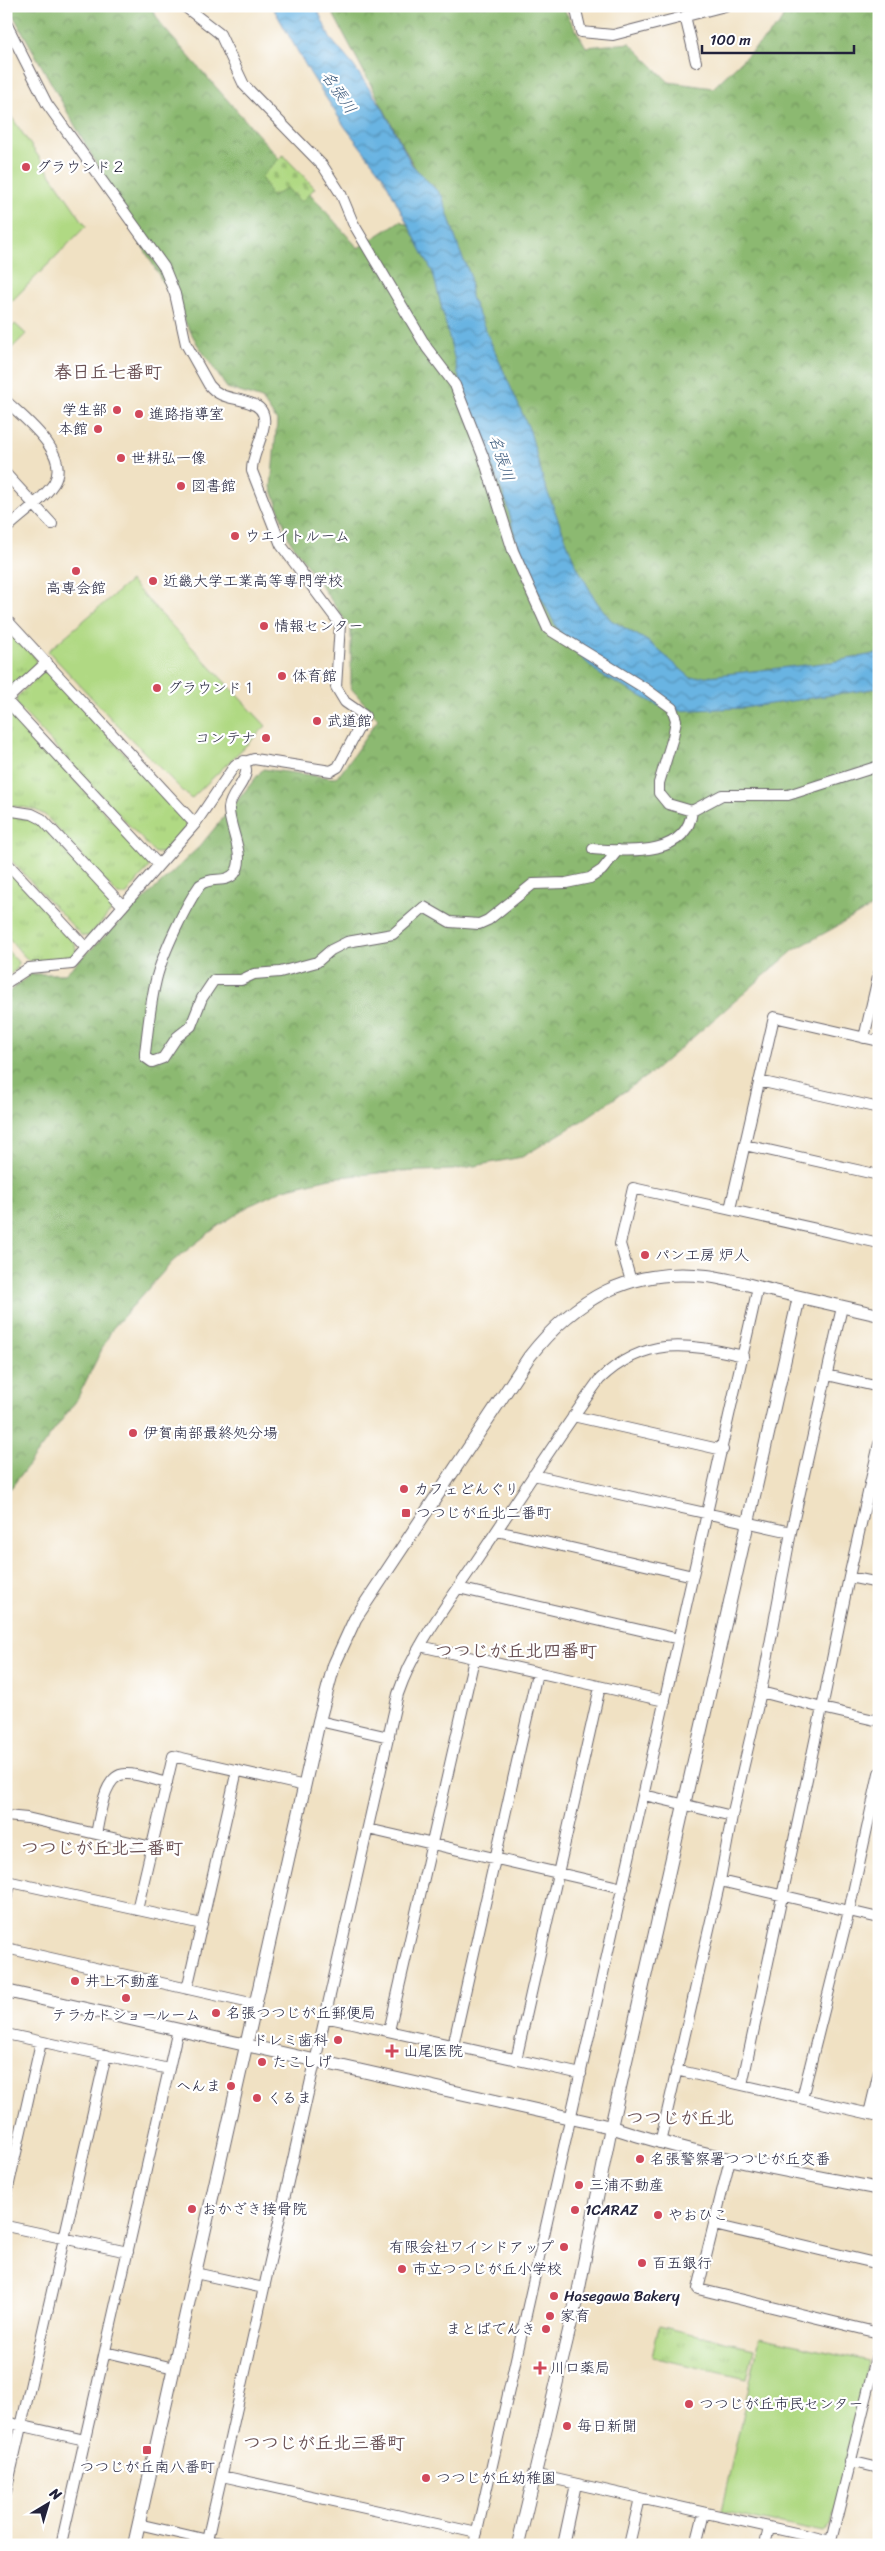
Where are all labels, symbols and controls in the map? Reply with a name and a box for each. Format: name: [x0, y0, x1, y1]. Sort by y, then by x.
scale bar: [702, 22, 855, 54]
text: 100 m: [710, 27, 751, 53]
water label: 名張川: [314, 64, 364, 120]
place label: グラウンド２: [36, 154, 126, 180]
marker: グラウンド２: [20, 161, 32, 173]
district label: 春日丘七番町: [54, 356, 162, 388]
place label: 学生部: [62, 397, 107, 423]
place label: 進路指導室: [149, 401, 224, 427]
marker: 学生部: [111, 404, 123, 416]
marker: 進路指導室: [133, 408, 145, 420]
place label: 本館: [58, 416, 88, 442]
marker: 本館: [92, 423, 104, 435]
water label: 名張川: [481, 431, 523, 485]
place label: 世耕弘一像: [131, 445, 206, 471]
marker: 世耕弘一像: [115, 452, 127, 464]
place label: 図書館: [191, 473, 236, 499]
marker: 図書館: [175, 480, 187, 492]
place label: ウエイトルーム: [245, 523, 350, 549]
marker: ウエイトルーム: [229, 530, 241, 542]
marker: 高専会館: [70, 565, 82, 577]
place label: 近畿大学工業高等専門学校: [163, 568, 343, 594]
place label: 高専会館: [46, 575, 106, 601]
marker: 近畿大学工業高等専門学校: [147, 575, 159, 587]
place label: 情報センター: [274, 613, 363, 639]
marker: 情報センター: [258, 620, 270, 632]
place label: 体育館: [292, 663, 337, 689]
marker: 体育館: [276, 670, 288, 682]
place label: グラウンド１: [167, 675, 257, 701]
marker: グラウンド１: [151, 682, 163, 694]
place label: 武道館: [327, 708, 372, 734]
marker: 武道館: [311, 715, 323, 727]
place label: コンテナ: [195, 725, 256, 751]
marker: コンテナ: [260, 732, 272, 744]
place label: パン工房 炉人: [655, 1242, 749, 1268]
marker: パン工房 炉人: [639, 1249, 651, 1261]
place label: 伊賀南部最終処分場: [143, 1420, 278, 1446]
marker: 伊賀南部最終処分場: [127, 1427, 139, 1439]
place label: カフェどんぐり: [414, 1476, 519, 1502]
marker: カフェどんぐり: [398, 1483, 410, 1495]
place label: つつじが丘北二番町: [416, 1500, 552, 1526]
marker: つつじが丘北二番町: [400, 1507, 412, 1519]
district label: つつじが丘北四番町: [435, 1635, 597, 1667]
district label: つつじが丘北二番町: [21, 1832, 183, 1864]
place label: 井上不動産: [85, 1968, 160, 1994]
marker: 井上不動産: [69, 1975, 81, 1987]
marker: テラカドショールーム: [120, 1992, 132, 2004]
place label: 名張つつじが丘郵便局: [226, 2000, 376, 2026]
place label: テラカドショールーム: [52, 2002, 200, 2028]
marker: 名張つつじが丘郵便局: [210, 2007, 222, 2019]
place label: ドレミ歯科: [253, 2027, 328, 2053]
marker: ドレミ歯科: [332, 2034, 344, 2046]
place label: 山尾医院: [403, 2038, 463, 2064]
marker: 山尾医院: [385, 2044, 399, 2058]
place label: たこしげ: [272, 2049, 332, 2075]
marker: たこしげ: [256, 2056, 268, 2068]
place label: へんま: [176, 2073, 221, 2099]
marker: へんま: [225, 2080, 237, 2092]
place label: くるま: [267, 2085, 312, 2111]
marker: くるま: [251, 2092, 263, 2104]
district label: つつじが丘北: [626, 2102, 734, 2134]
place label: 名張警察署つつじが丘交番: [650, 2146, 830, 2172]
marker: 名張警察署つつじが丘交番: [634, 2153, 646, 2165]
place label: 三浦不動産: [589, 2172, 664, 2198]
marker: 三浦不動産: [573, 2179, 585, 2191]
place label: おかざき接骨院: [202, 2196, 307, 2222]
place label: 1CARAZ: [585, 2197, 638, 2223]
place label: やおひこ: [668, 2202, 728, 2228]
marker: おかざき接骨院: [186, 2203, 198, 2215]
marker: 1CARAZ: [569, 2204, 581, 2216]
marker: やおひこ: [652, 2209, 664, 2221]
place label: 有限会社ワインドアップ: [389, 2234, 554, 2260]
marker: 有限会社ワインドアップ: [558, 2241, 570, 2253]
place label: 百五銀行: [652, 2250, 712, 2276]
place label: 市立つつじが丘小学校: [412, 2256, 562, 2282]
marker: 百五銀行: [636, 2257, 648, 2269]
marker: 市立つつじが丘小学校: [396, 2263, 408, 2275]
place label: Hasegawa Bakery: [564, 2283, 680, 2309]
marker: Hasegawa Bakery: [548, 2290, 560, 2302]
place label: 家育: [560, 2303, 590, 2329]
marker: 家育: [544, 2310, 556, 2322]
place label: まとばでんき: [446, 2316, 536, 2342]
marker: まとばでんき: [540, 2323, 552, 2335]
place label: 川口薬局: [550, 2355, 610, 2381]
marker: 川口薬局: [534, 2362, 546, 2374]
place label: つつじが丘市民センター: [699, 2391, 863, 2417]
marker: つつじが丘市民センター: [683, 2398, 695, 2410]
place label: 毎日新聞: [577, 2413, 637, 2439]
marker: 毎日新聞: [561, 2420, 573, 2432]
district label: つつじが丘北三番町: [243, 2427, 405, 2459]
marker: つつじが丘南八番町: [141, 2444, 153, 2456]
place label: つつじが丘南八番町: [79, 2454, 215, 2480]
place label: つつじが丘幼稚園: [436, 2465, 556, 2491]
marker: つつじが丘幼稚園: [420, 2472, 432, 2484]
north arrow: [22, 2478, 72, 2528]
text: N: [43, 2481, 67, 2507]

